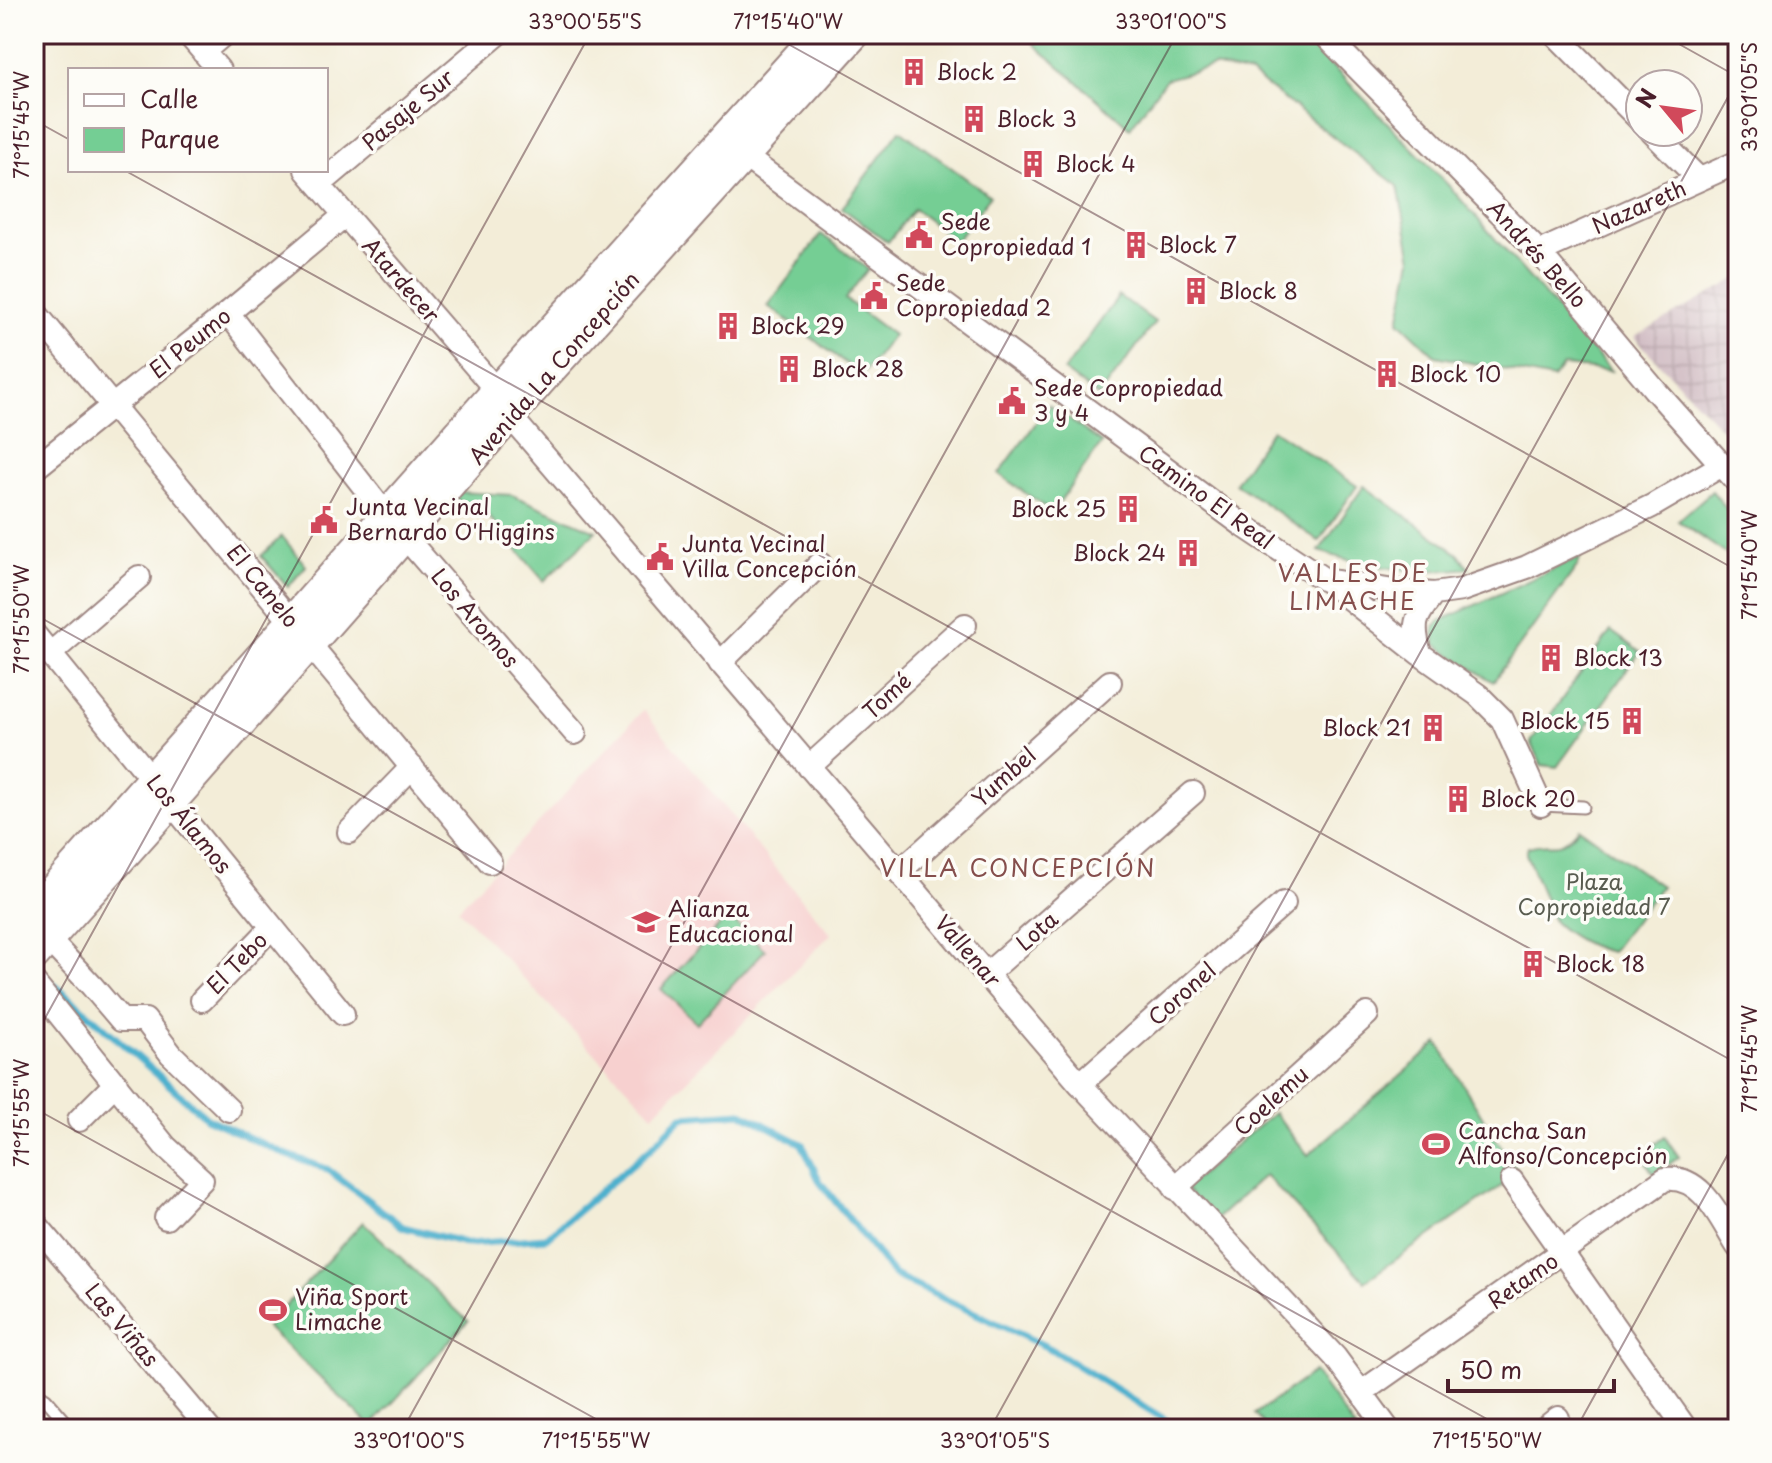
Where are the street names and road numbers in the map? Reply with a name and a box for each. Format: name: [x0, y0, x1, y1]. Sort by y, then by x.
street label: Pasaje Sur: [354, 60, 461, 157]
street label: Nazareth: [1586, 170, 1691, 241]
street label: Andrés Bello: [1480, 192, 1596, 314]
street label: Atardecer: [356, 229, 449, 330]
street label: Avenida La Concepción: [460, 263, 646, 471]
street label: El Peumo: [141, 299, 237, 385]
street label: Camino El Real: [1132, 435, 1281, 556]
street label: El Canelo: [220, 536, 308, 634]
street label: Los Aromos: [424, 560, 528, 674]
street label: Tomé: [854, 664, 918, 726]
street label: Yumbel: [964, 738, 1042, 814]
street label: Los Álamos: [140, 766, 241, 880]
street label: Lota: [1008, 902, 1065, 958]
street label: Vallenar: [928, 907, 1010, 994]
street label: El Tebo: [198, 923, 274, 1001]
street label: Coronel: [1140, 953, 1222, 1032]
street label: Coelemu: [1225, 1057, 1315, 1143]
street label: Retamo: [1480, 1243, 1564, 1316]
street label: Las Viñas: [78, 1275, 168, 1373]

